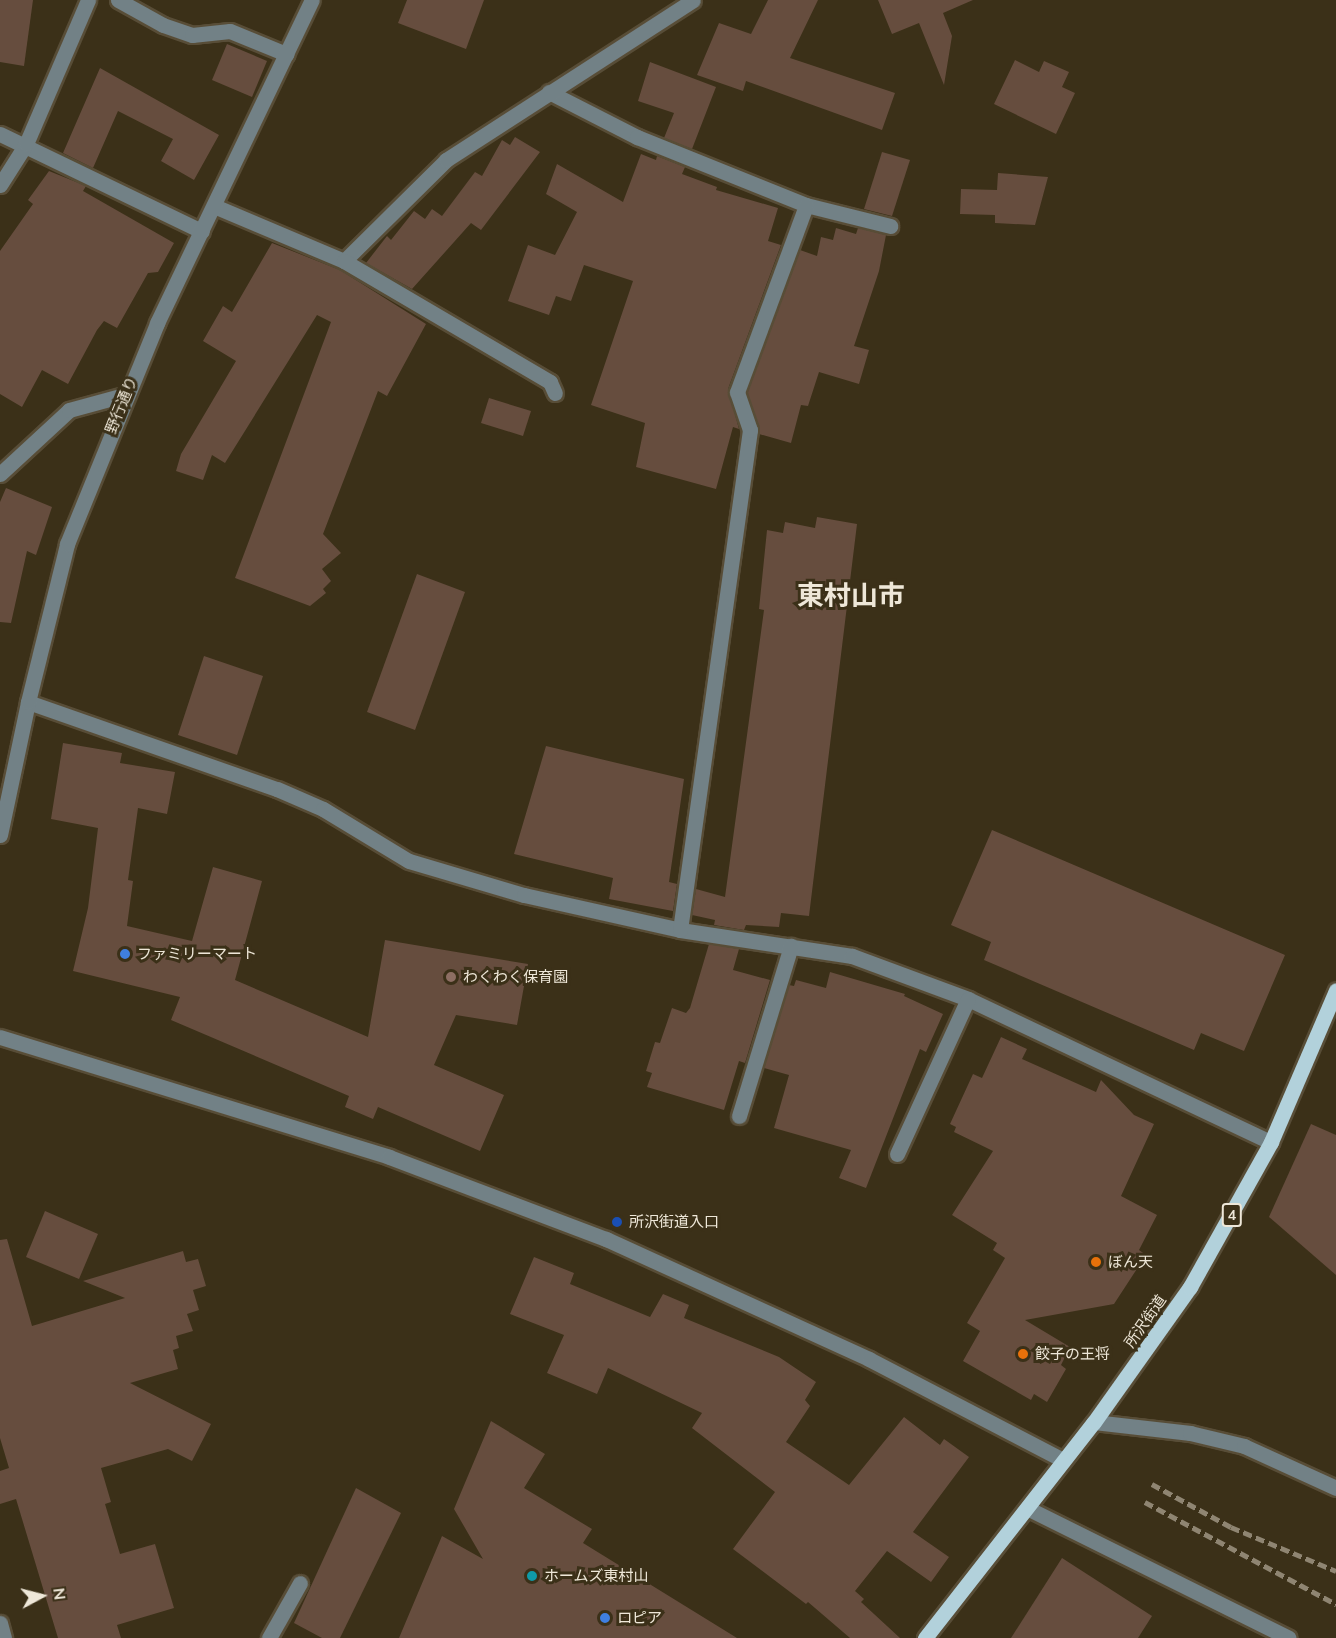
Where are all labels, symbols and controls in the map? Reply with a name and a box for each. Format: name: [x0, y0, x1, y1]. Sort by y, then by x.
street label: 野行通り: [101, 374, 141, 436]
district label: 東村山市: [797, 580, 905, 612]
place label: ファミリーマート: [137, 945, 257, 963]
marker: ファミリーマート: [118, 947, 132, 961]
place label: わくわく保育園: [463, 968, 568, 986]
marker: わくわく保育園: [444, 970, 458, 984]
road number: 4: [1222, 1204, 1242, 1226]
place label: 所沢街道入口: [629, 1213, 719, 1231]
marker: 所沢街道入口: [610, 1215, 624, 1229]
place label: ぼん天: [1108, 1253, 1153, 1271]
marker: ぼん天: [1089, 1255, 1103, 1269]
street label: 所沢街道: [1120, 1291, 1170, 1351]
place label: 餃子の王将: [1035, 1345, 1110, 1363]
marker: 餃子の王将: [1016, 1347, 1030, 1361]
north arrow: [12, 1566, 72, 1626]
place label: ホームズ東村山: [544, 1567, 649, 1585]
marker: ホームズ東村山: [525, 1569, 539, 1583]
text: N: [49, 1587, 71, 1601]
place label: ロピア: [617, 1609, 662, 1627]
marker: ロピア: [598, 1611, 612, 1625]

